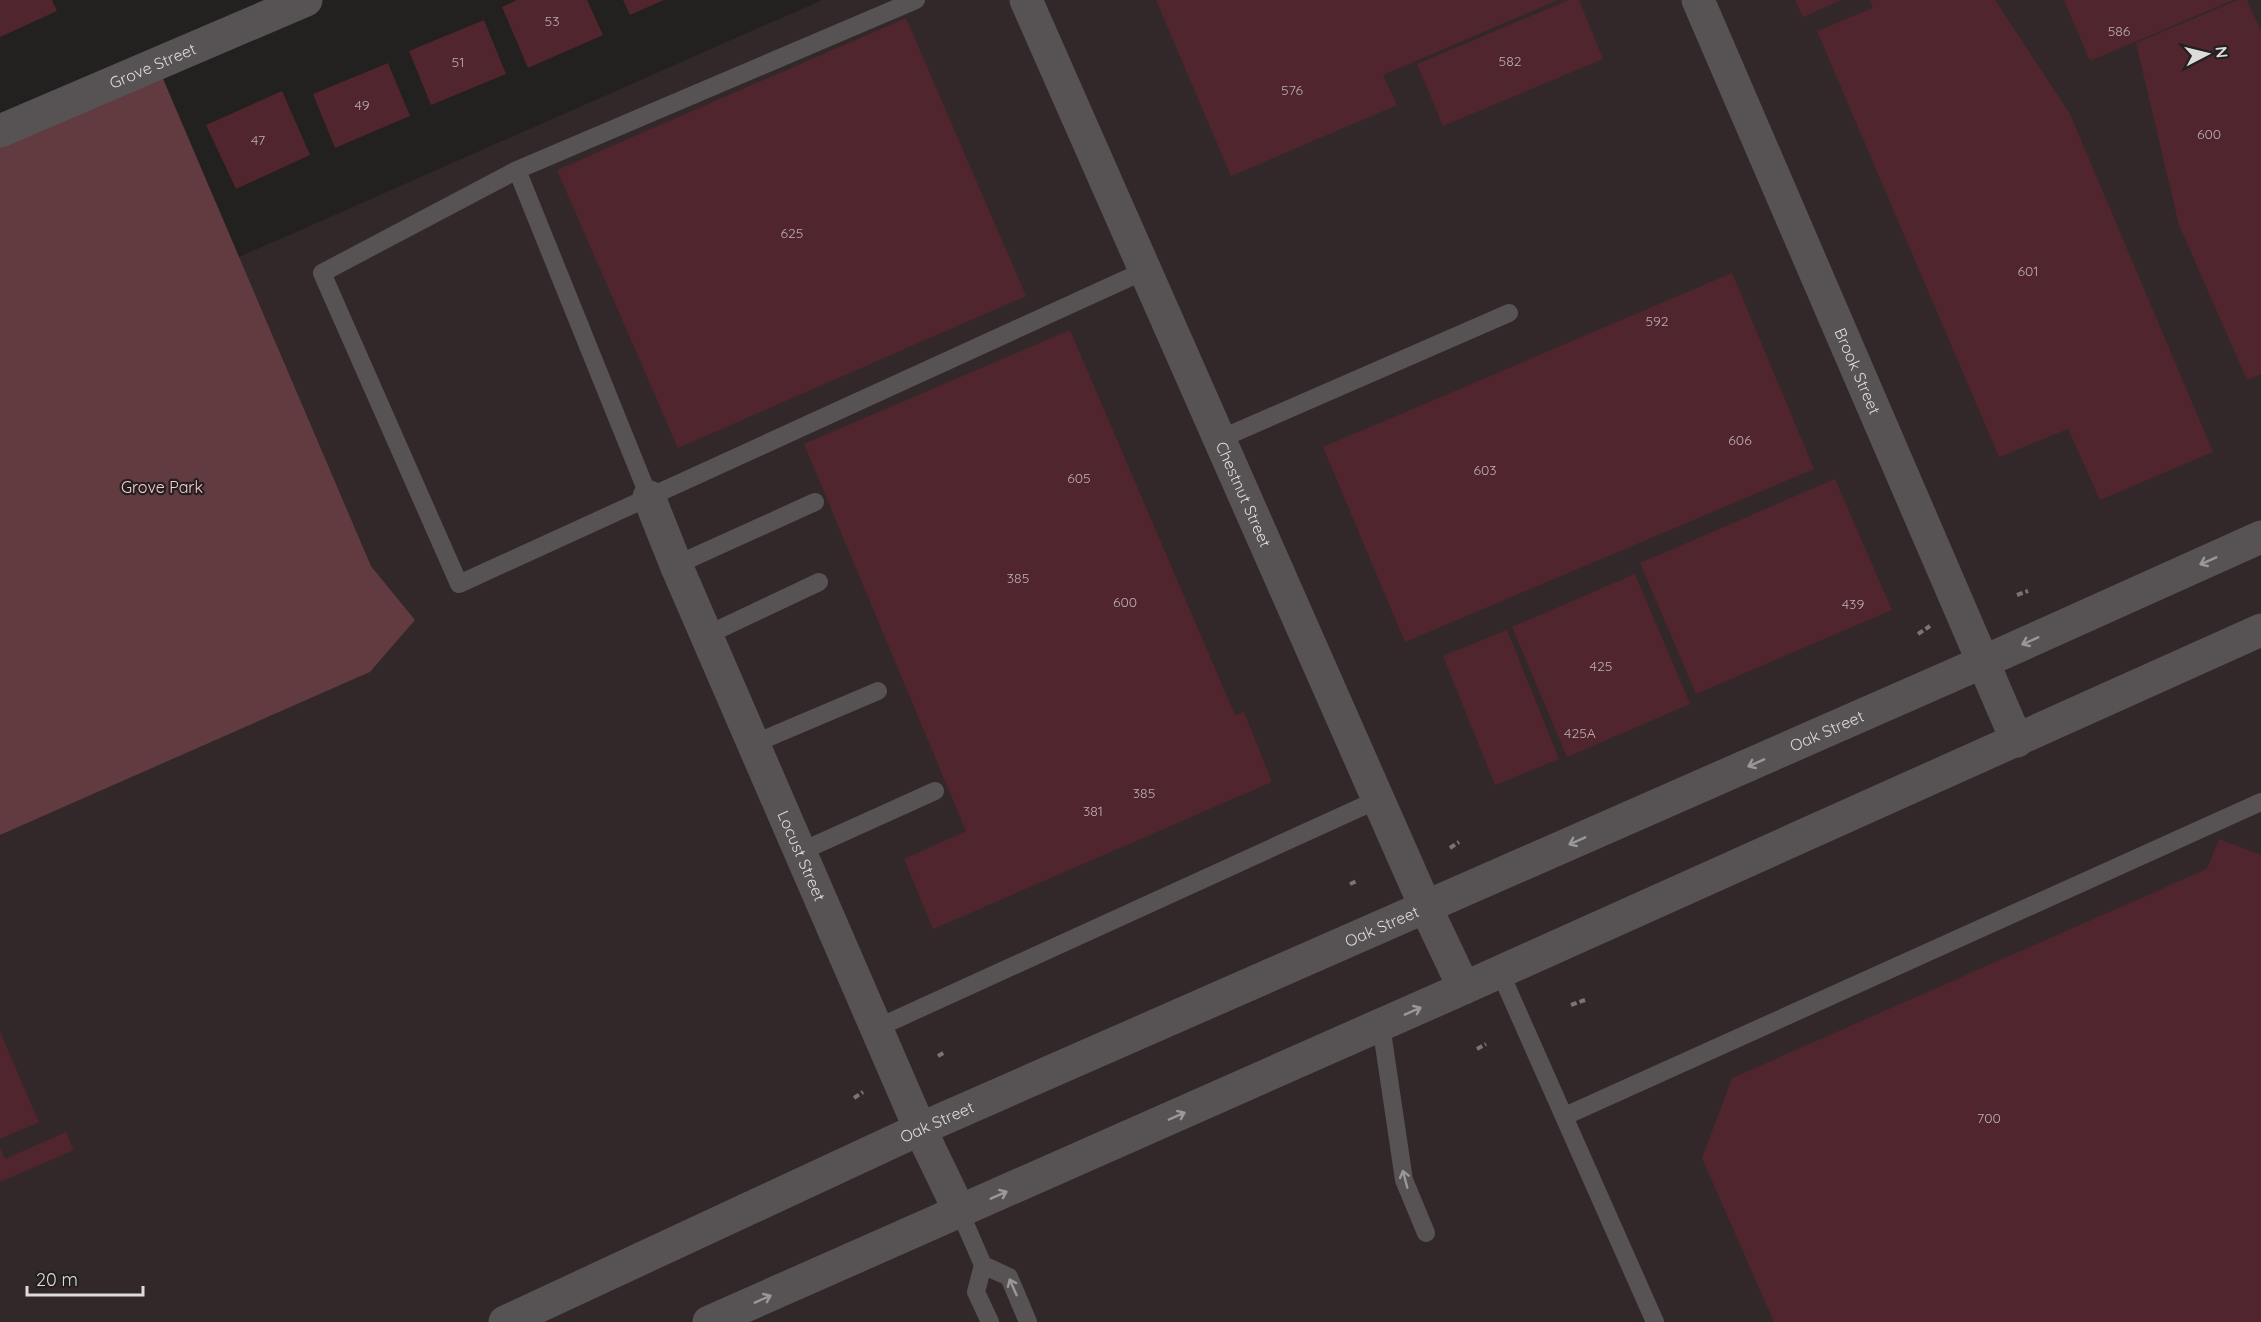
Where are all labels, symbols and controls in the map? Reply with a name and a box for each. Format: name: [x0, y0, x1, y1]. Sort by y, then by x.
house number: 53: [545, 12, 559, 30]
house number: 586: [2108, 22, 2131, 40]
north arrow: [2177, 24, 2237, 84]
street label: Grove Street: [106, 38, 199, 93]
text: N: [2211, 45, 2233, 59]
house number: 582: [1499, 52, 1522, 70]
house number: 51: [452, 53, 464, 71]
house number: 576: [1281, 81, 1303, 99]
house number: 49: [355, 96, 370, 114]
house number: 600: [2197, 125, 2221, 143]
house number: 47: [251, 131, 265, 149]
house number: 625: [781, 224, 803, 242]
house number: 601: [2017, 262, 2039, 280]
house number: 592: [1645, 312, 1669, 330]
street label: Brook Street: [1830, 325, 1885, 417]
house number: 606: [1728, 431, 1752, 449]
street label: Chestnut Street: [1212, 438, 1276, 550]
house number: 603: [1473, 461, 1497, 479]
house number: 605: [1067, 469, 1091, 487]
park label: Grove Park: [121, 477, 203, 497]
one-way arrow: [2199, 556, 2217, 567]
house number: 385: [1007, 569, 1029, 587]
house number: 600: [1113, 593, 1137, 611]
house number: 439: [1842, 595, 1864, 613]
one-way arrow: [2021, 636, 2039, 648]
house number: 425: [1590, 657, 1612, 675]
street label: Oak Street: [1787, 706, 1867, 756]
house number: 425A: [1564, 724, 1596, 742]
one-way arrow: [1747, 757, 1765, 769]
house number: 385: [1133, 784, 1155, 802]
house number: 381: [1083, 802, 1103, 820]
street label: Locust Street: [773, 807, 830, 904]
one-way arrow: [1568, 836, 1587, 847]
street label: Oak Street: [1342, 901, 1422, 951]
one-way arrow: [1403, 1005, 1422, 1016]
street label: Oak Street: [897, 1097, 977, 1147]
one-way arrow: [1168, 1109, 1186, 1121]
house number: 700: [1977, 1109, 2001, 1127]
one-way arrow: [1398, 1170, 1410, 1189]
one-way arrow: [990, 1189, 1008, 1200]
scale bar: [27, 1259, 142, 1297]
text: 20 m: [36, 1268, 78, 1291]
one-way arrow: [1007, 1278, 1018, 1296]
one-way arrow: [753, 1292, 771, 1304]

